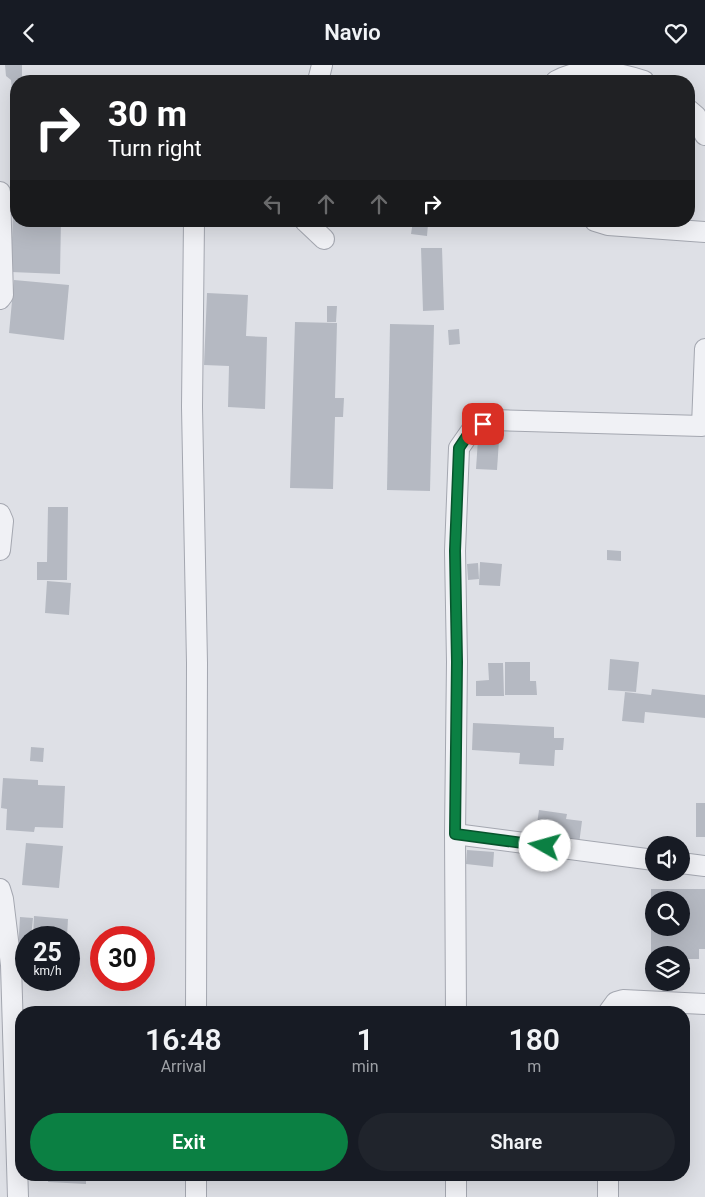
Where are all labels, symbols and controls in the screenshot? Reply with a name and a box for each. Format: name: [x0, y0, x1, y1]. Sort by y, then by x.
icon: back: [15, 19, 43, 47]
icon: heart: [662, 19, 690, 47]
text: Navio: [324, 20, 381, 45]
text: 30 m: [108, 94, 187, 135]
icon: right: [25, 95, 90, 160]
text: Turn right: [108, 136, 202, 161]
icon: left: [259, 190, 287, 218]
icon: ahead: [312, 190, 340, 218]
icon: ahead: [365, 190, 393, 218]
icon: right: [418, 190, 446, 218]
pin: [462, 403, 504, 445]
icon: arrive: [469, 410, 497, 438]
position arrow: [518, 819, 570, 871]
map controls: [645, 836, 690, 991]
button: sound: [645, 836, 690, 881]
button: search: [645, 891, 690, 936]
speed limit sign: 30: [90, 926, 155, 991]
text: 25: [33, 938, 62, 967]
button: layers: [645, 946, 690, 991]
text: km/h: [33, 964, 62, 978]
text: 16:48: [145, 1022, 222, 1057]
text: 1: [357, 1022, 374, 1057]
text: 180: [509, 1022, 560, 1057]
text: Arrival: [161, 1057, 206, 1076]
text: min: [352, 1057, 379, 1076]
text: m: [527, 1057, 541, 1076]
button: Exit: [30, 1113, 348, 1171]
button: Share: [358, 1113, 675, 1171]

